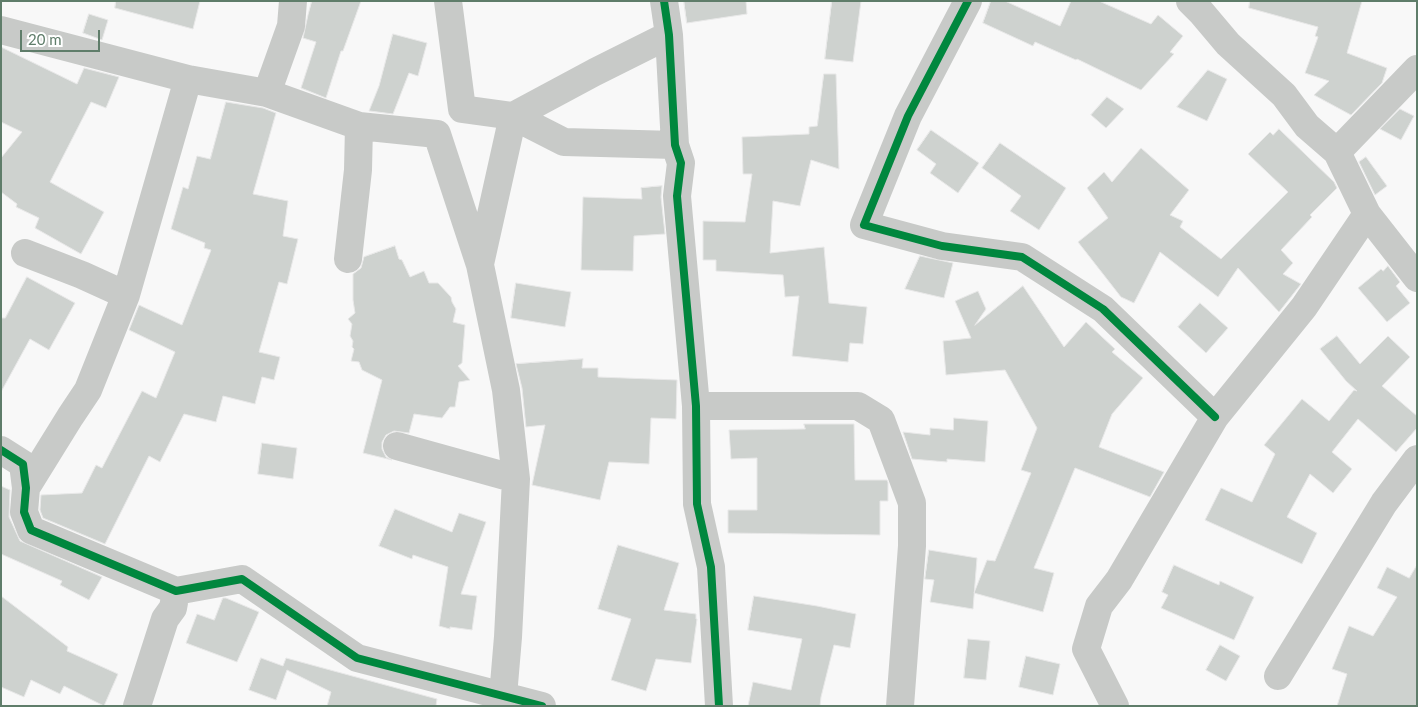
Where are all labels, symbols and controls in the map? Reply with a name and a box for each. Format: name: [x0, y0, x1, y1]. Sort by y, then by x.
scale bar: [22, 20, 102, 52]
text: 20 m: [28, 30, 62, 48]

